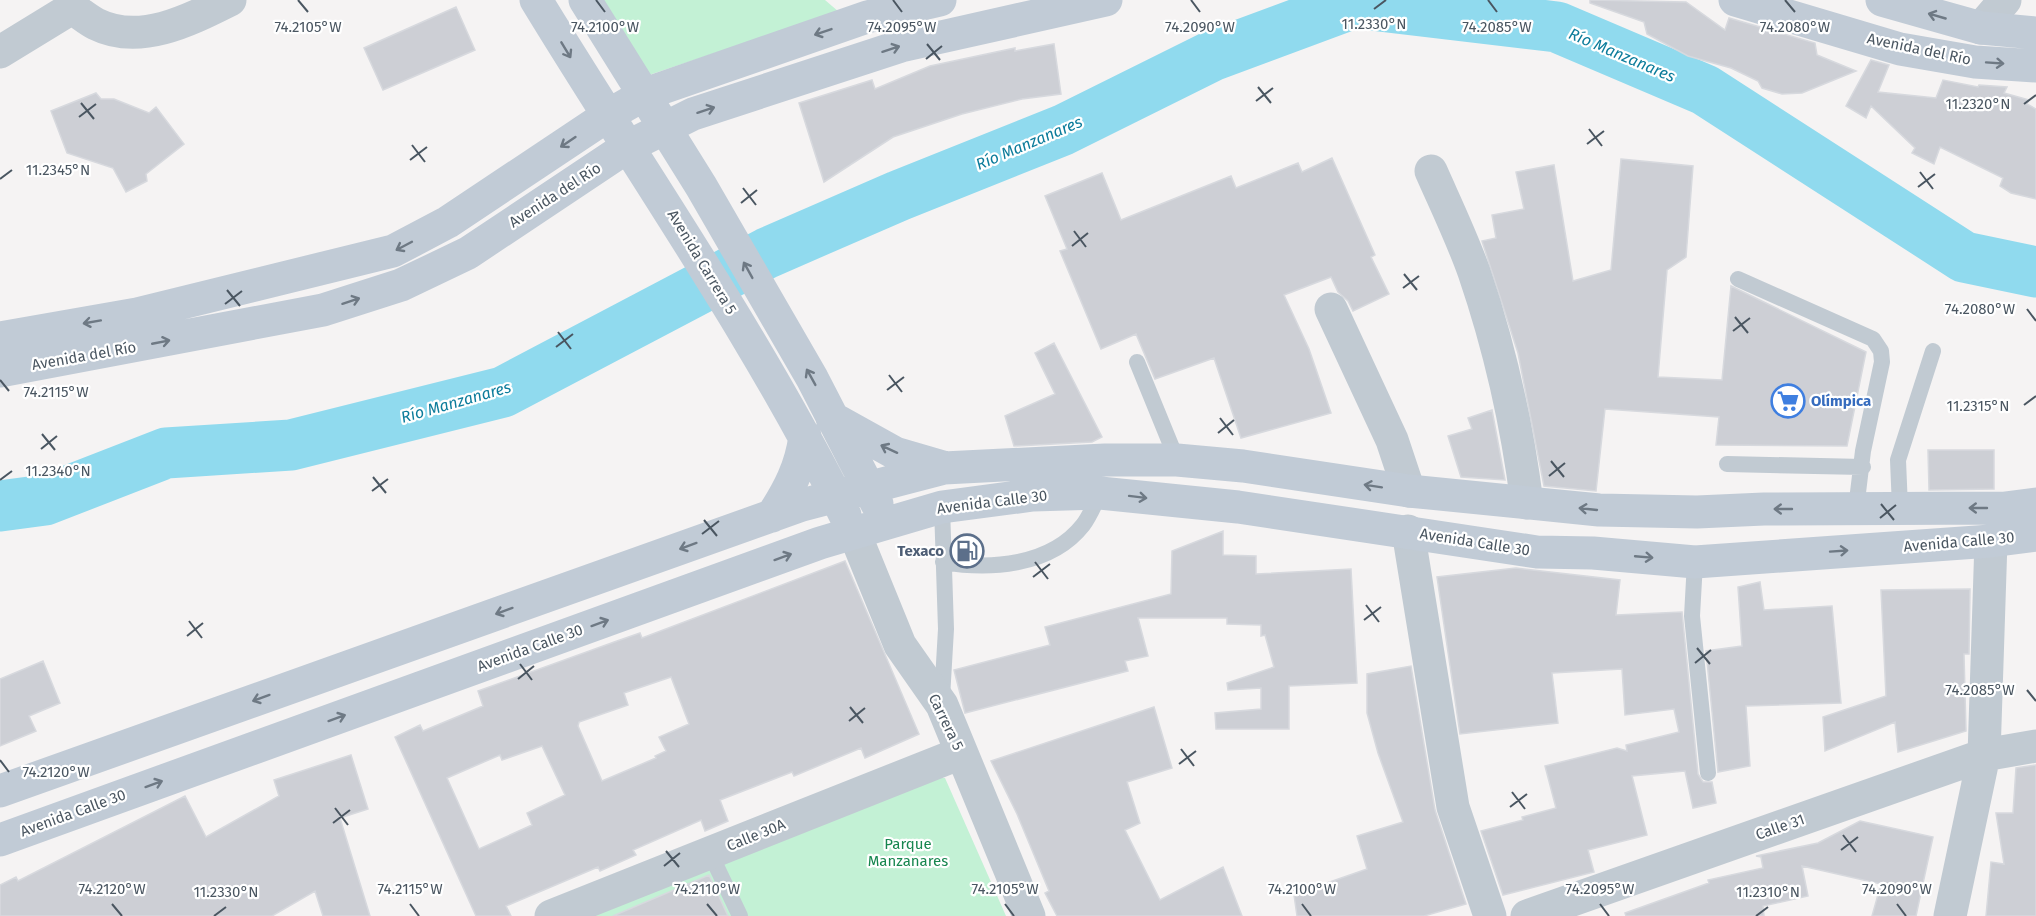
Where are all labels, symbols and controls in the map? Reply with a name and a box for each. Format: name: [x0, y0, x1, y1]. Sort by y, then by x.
one-way arrow: [1928, 10, 1947, 21]
text: 11.2330°N: [1341, 15, 1407, 33]
text: 74.2105°W: [274, 18, 342, 36]
text: 74.2100°W: [571, 18, 640, 36]
text: 74.2095°W: [868, 18, 937, 36]
text: 74.2090°W: [1165, 18, 1235, 36]
text: 74.2085°W: [1462, 18, 1532, 36]
text: 74.2080°W: [1760, 18, 1831, 36]
water label: Río Manzanares: [1566, 24, 1678, 86]
one-way arrow: [814, 27, 833, 38]
street label: Avenida del Río: [1865, 29, 1973, 69]
one-way arrow: [561, 41, 573, 58]
one-way arrow: [881, 43, 900, 54]
one-way arrow: [1985, 58, 2005, 69]
text: 11.2320°N: [1946, 95, 2010, 113]
one-way arrow: [696, 103, 715, 114]
water label: Río Manzanares: [973, 112, 1085, 174]
one-way arrow: [560, 135, 577, 148]
street label: Avenida del Río: [506, 159, 604, 231]
text: 11.2345°N: [26, 161, 90, 179]
street label: Avenida Carrera 5: [664, 206, 740, 318]
one-way arrow: [395, 240, 413, 252]
one-way arrow: [742, 262, 754, 279]
one-way arrow: [341, 295, 360, 306]
text: 74.2080°W: [1945, 300, 2016, 318]
one-way arrow: [83, 317, 103, 328]
one-way arrow: [151, 336, 170, 347]
street label: Avenida del Río: [30, 338, 138, 374]
one-way arrow: [805, 369, 817, 386]
water label: Río Manzanares: [399, 377, 513, 427]
text: 74.2115°W: [23, 383, 89, 401]
supermarket icon: Olímpica: [1770, 383, 1806, 419]
place label: Olímpica: [1811, 392, 1871, 410]
text: 11.2315°N: [1947, 397, 2009, 415]
one-way arrow: [880, 443, 898, 455]
text: 11.2340°N: [25, 462, 91, 480]
one-way arrow: [1364, 480, 1384, 491]
street label: Avenida Calle 30: [936, 486, 1048, 518]
one-way arrow: [1128, 492, 1148, 503]
one-way arrow: [1968, 502, 1988, 514]
one-way arrow: [1578, 503, 1598, 514]
one-way arrow: [1773, 503, 1793, 515]
street label: Avenida Calle 30: [1419, 524, 1531, 560]
street label: Avenida Calle 30: [1903, 528, 2015, 556]
fuel station icon: Texaco: [949, 533, 985, 569]
one-way arrow: [679, 541, 698, 552]
place label: Texaco: [897, 542, 944, 560]
one-way arrow: [1828, 546, 1848, 557]
one-way arrow: [773, 550, 792, 561]
one-way arrow: [1634, 552, 1654, 563]
one-way arrow: [495, 607, 514, 618]
one-way arrow: [590, 617, 608, 628]
street label: Avenida Calle 30: [475, 621, 585, 675]
text: 74.2085°W: [1945, 681, 2015, 699]
street label: Carrera 5: [925, 691, 967, 753]
one-way arrow: [252, 694, 271, 705]
one-way arrow: [327, 711, 346, 722]
text: 74.2120°W: [22, 763, 90, 781]
one-way arrow: [144, 778, 163, 789]
street label: Avenida Calle 30: [18, 786, 128, 840]
street label: Calle 31: [1753, 810, 1807, 844]
street label: Calle 30A: [724, 815, 788, 855]
park label: Parque Manzanares: [868, 835, 948, 870]
text: 74.2120°W: [78, 880, 146, 898]
text: 74.2115°W: [377, 880, 443, 898]
text: 74.2110°W: [674, 880, 741, 898]
text: 74.2105°W: [971, 880, 1039, 898]
text: 74.2100°W: [1268, 880, 1337, 898]
text: 74.2095°W: [1566, 880, 1635, 898]
text: 74.2090°W: [1862, 880, 1932, 898]
text: 11.2330°N: [193, 883, 259, 901]
text: 11.2310°N: [1736, 883, 1800, 901]

